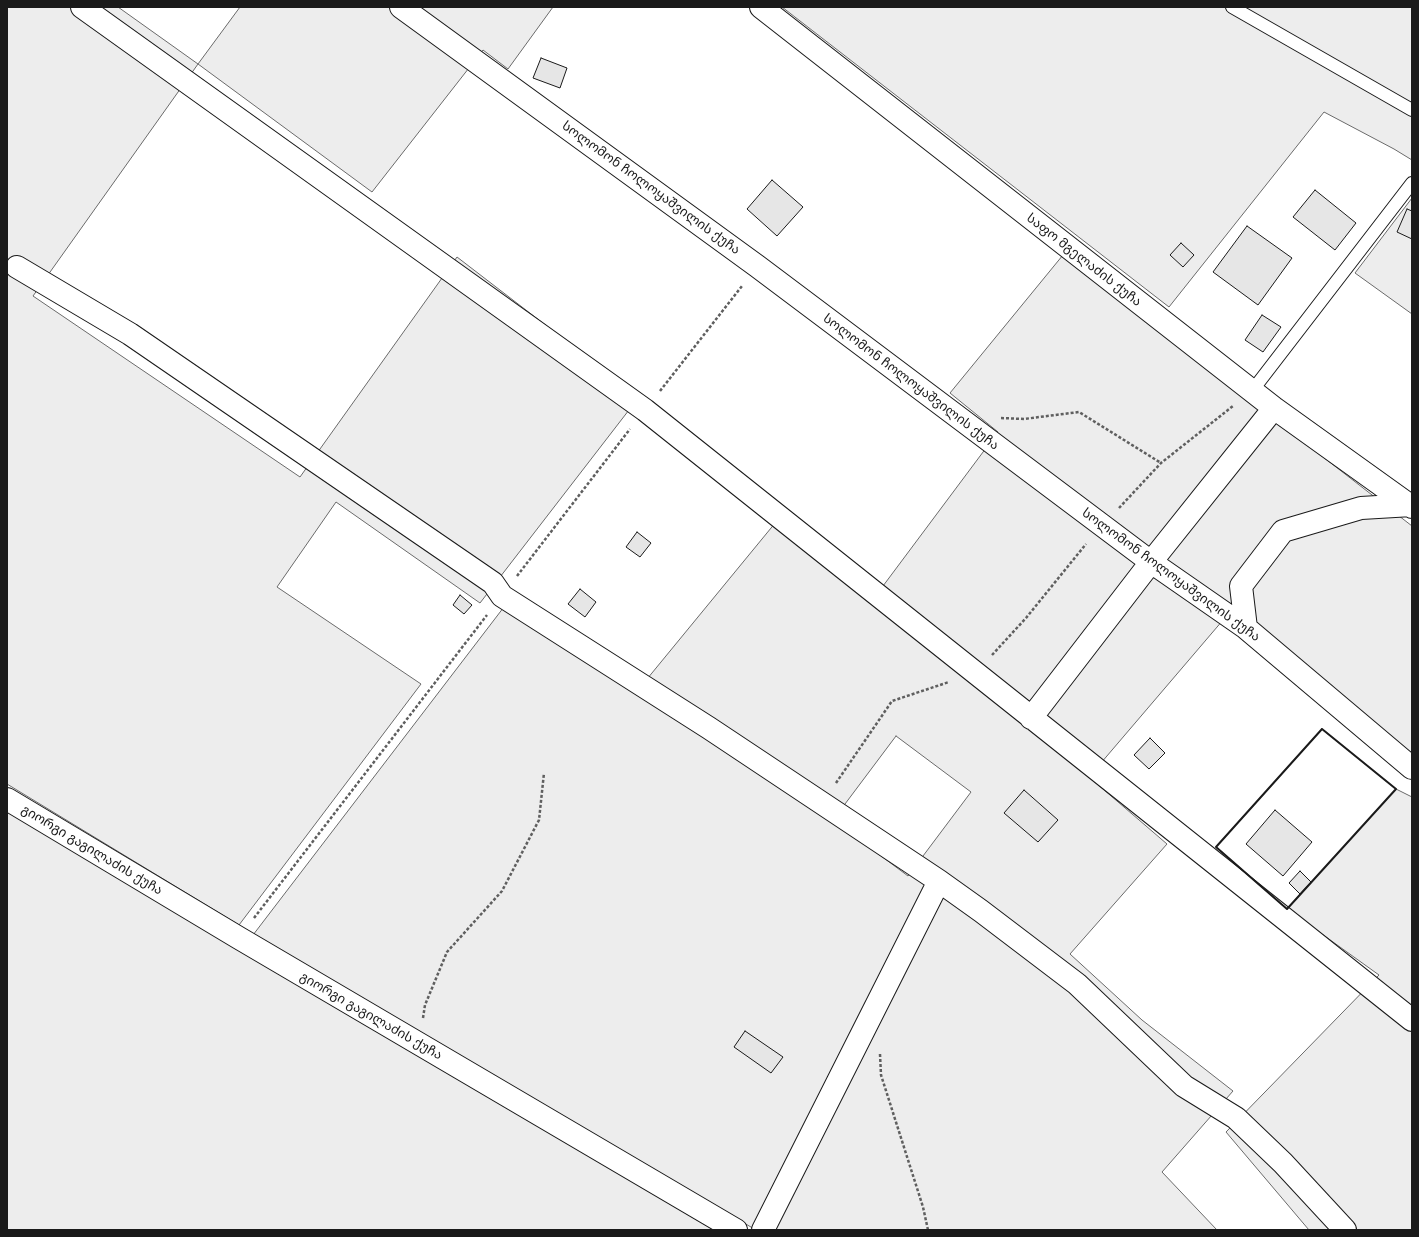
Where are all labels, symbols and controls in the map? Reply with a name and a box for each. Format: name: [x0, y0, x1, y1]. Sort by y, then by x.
street label: სოლომონ ჩოლოყაშვილის ქუჩა: [559, 118, 743, 258]
street label: საფო მგელაძის ქუჩა: [1023, 210, 1145, 310]
street label: სოლომონ ჩოლოყაშვილის ქუჩა: [820, 311, 1002, 453]
street label: სოლომონ ჩოლოყაშვილის ქუჩა: [1079, 505, 1263, 645]
street label: გიორგი გაგილაძის ქუჩა: [19, 802, 165, 898]
street label: გიორგი გაგილაძის ქუჩა: [297, 969, 445, 1063]

